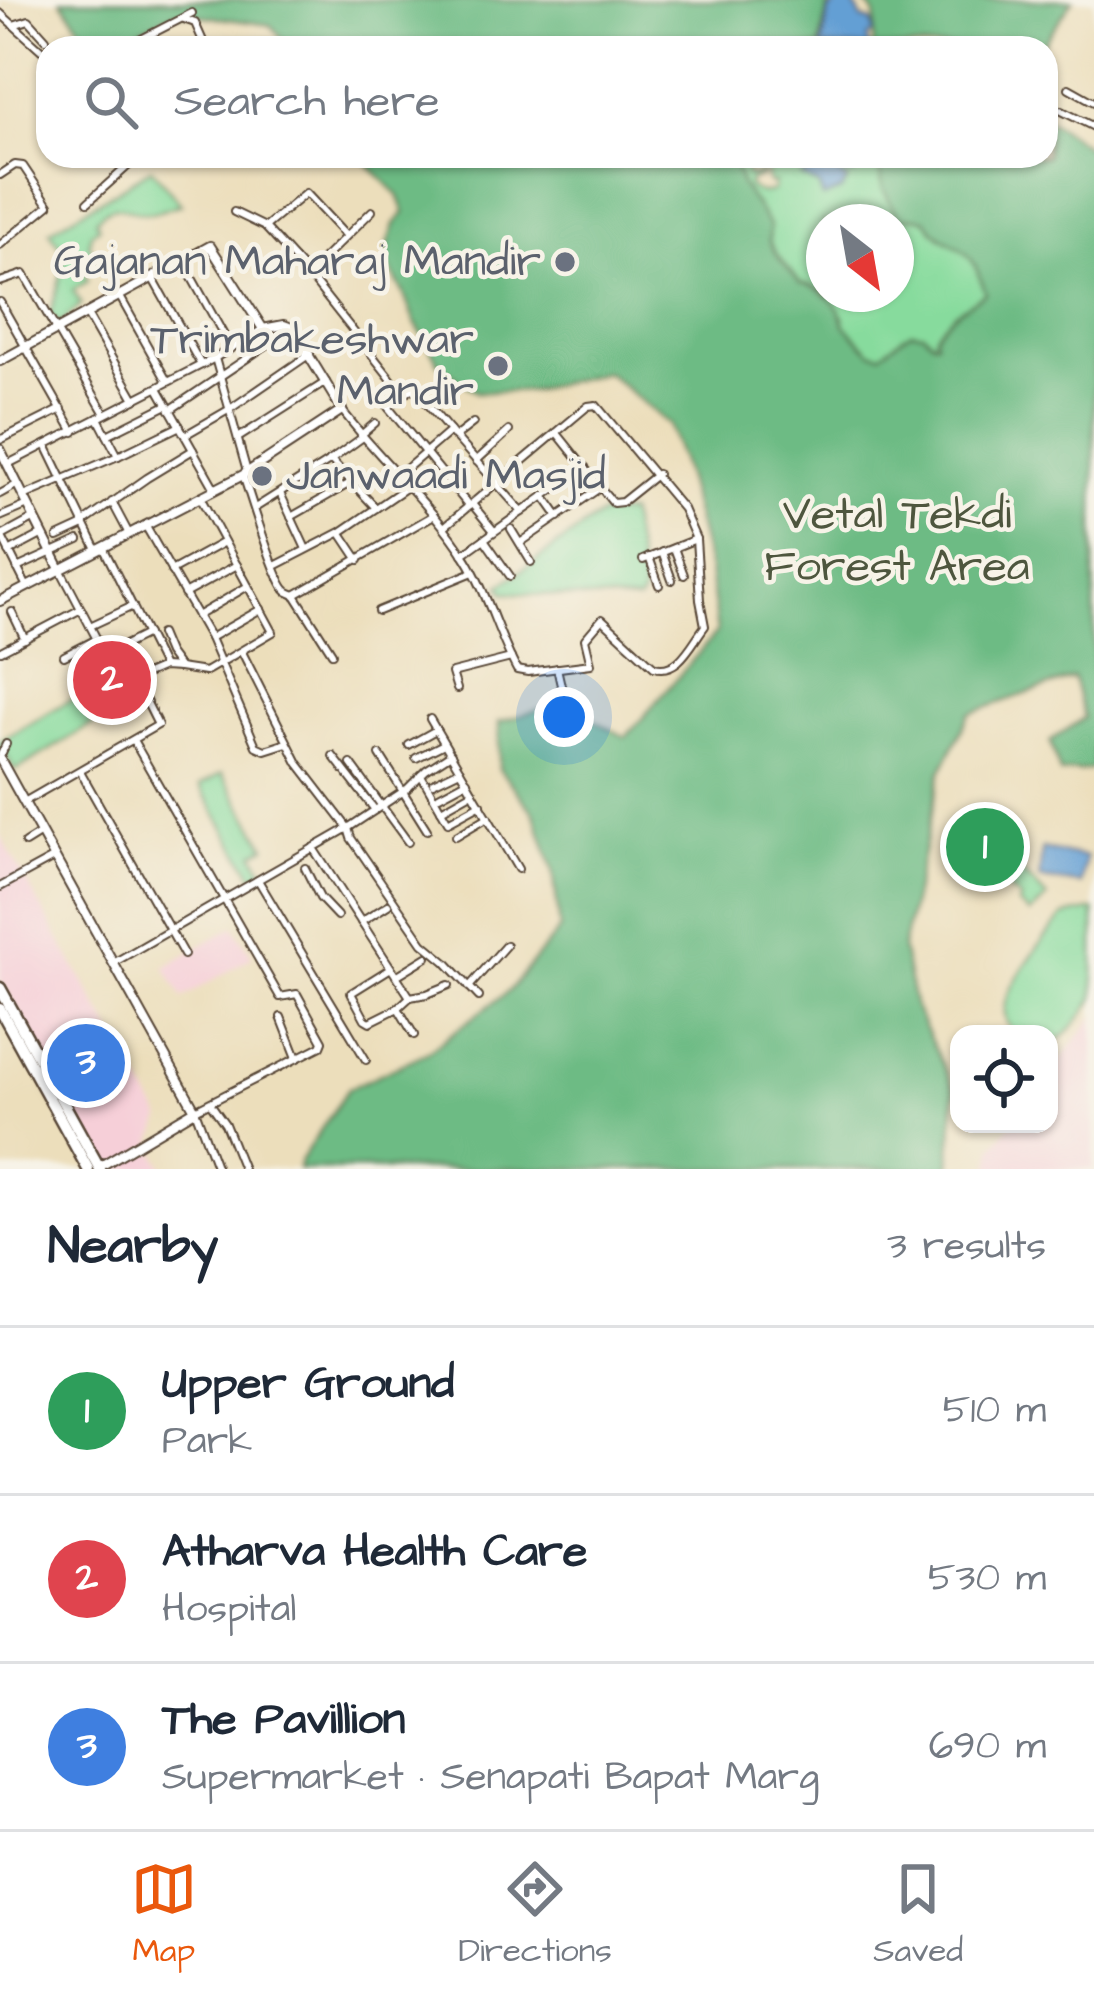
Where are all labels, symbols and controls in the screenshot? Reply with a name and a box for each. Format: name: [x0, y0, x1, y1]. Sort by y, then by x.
search box: [36, 36, 1058, 168]
icon: search: [78, 69, 144, 135]
text: Search here: [174, 71, 440, 133]
north arrow: [806, 204, 914, 312]
place label: Gajanan Maharaj Mandir: [54, 231, 541, 293]
marker: Gajanan Maharaj Mandir: [552, 249, 578, 275]
place label: Trimbakeshwar Mandir: [150, 309, 474, 423]
marker: Trimbakeshwar Mandir: [485, 353, 511, 379]
place label: Janwaadi Masjid: [286, 445, 606, 507]
marker: Janwaadi Masjid: [249, 463, 275, 489]
park label: Vetal Tekdi Forest Area: [764, 484, 1030, 598]
pin: 2: [73, 635, 151, 725]
your location: [534, 687, 594, 747]
pin: 1: [946, 802, 1024, 892]
pin: 3: [47, 1018, 125, 1108]
map controls: [950, 1025, 1058, 1133]
button: locate: [950, 1025, 1058, 1133]
text: Nearby: [48, 1212, 218, 1283]
text: 3 results: [887, 1220, 1046, 1274]
text: Upper Ground: [162, 1353, 454, 1415]
text: 1: [85, 1384, 90, 1438]
text: 510 m: [943, 1384, 1046, 1438]
text: Park: [162, 1415, 252, 1469]
text: Atharva Health Care: [162, 1521, 587, 1583]
text: 2: [76, 1552, 98, 1606]
text: 530 m: [928, 1552, 1046, 1606]
text: Hospital: [162, 1583, 296, 1637]
text: The Pavillion: [162, 1689, 405, 1751]
text: 3: [77, 1720, 97, 1774]
text: 690 m: [929, 1720, 1046, 1774]
text: Supermarket · Senapati Bapat Marg: [162, 1751, 819, 1805]
tab: Map: [131, 1856, 197, 1974]
tab: Directions: [458, 1856, 612, 1974]
tab: Saved: [873, 1856, 963, 1974]

